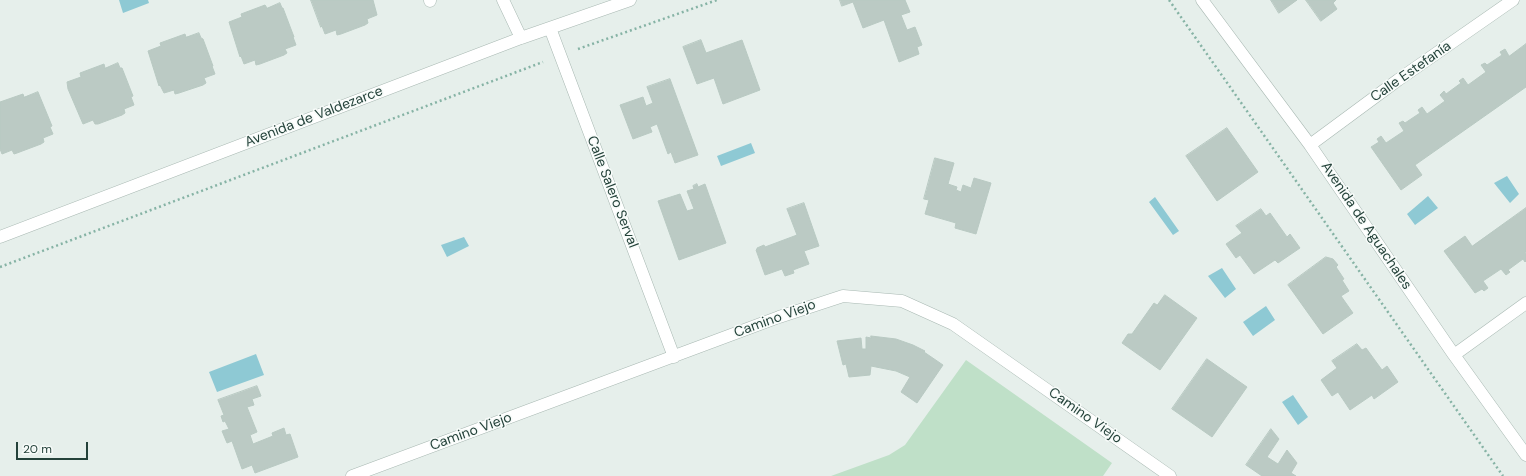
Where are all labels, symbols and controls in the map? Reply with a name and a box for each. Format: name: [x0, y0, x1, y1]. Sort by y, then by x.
street label: Calle Estefanía: [1368, 38, 1454, 106]
street label: Avenida de Valdezarce: [243, 83, 385, 151]
street label: Calle Salero Serval: [583, 134, 641, 250]
street label: Avenida de Aguachales: [1317, 159, 1415, 293]
street label: Camino Viejo: [732, 296, 818, 342]
street label: Camino Viejo: [1045, 384, 1125, 448]
street label: Camino Viejo: [428, 409, 514, 455]
scale bar: [18, 434, 90, 460]
text: 20 m: [23, 441, 52, 457]

